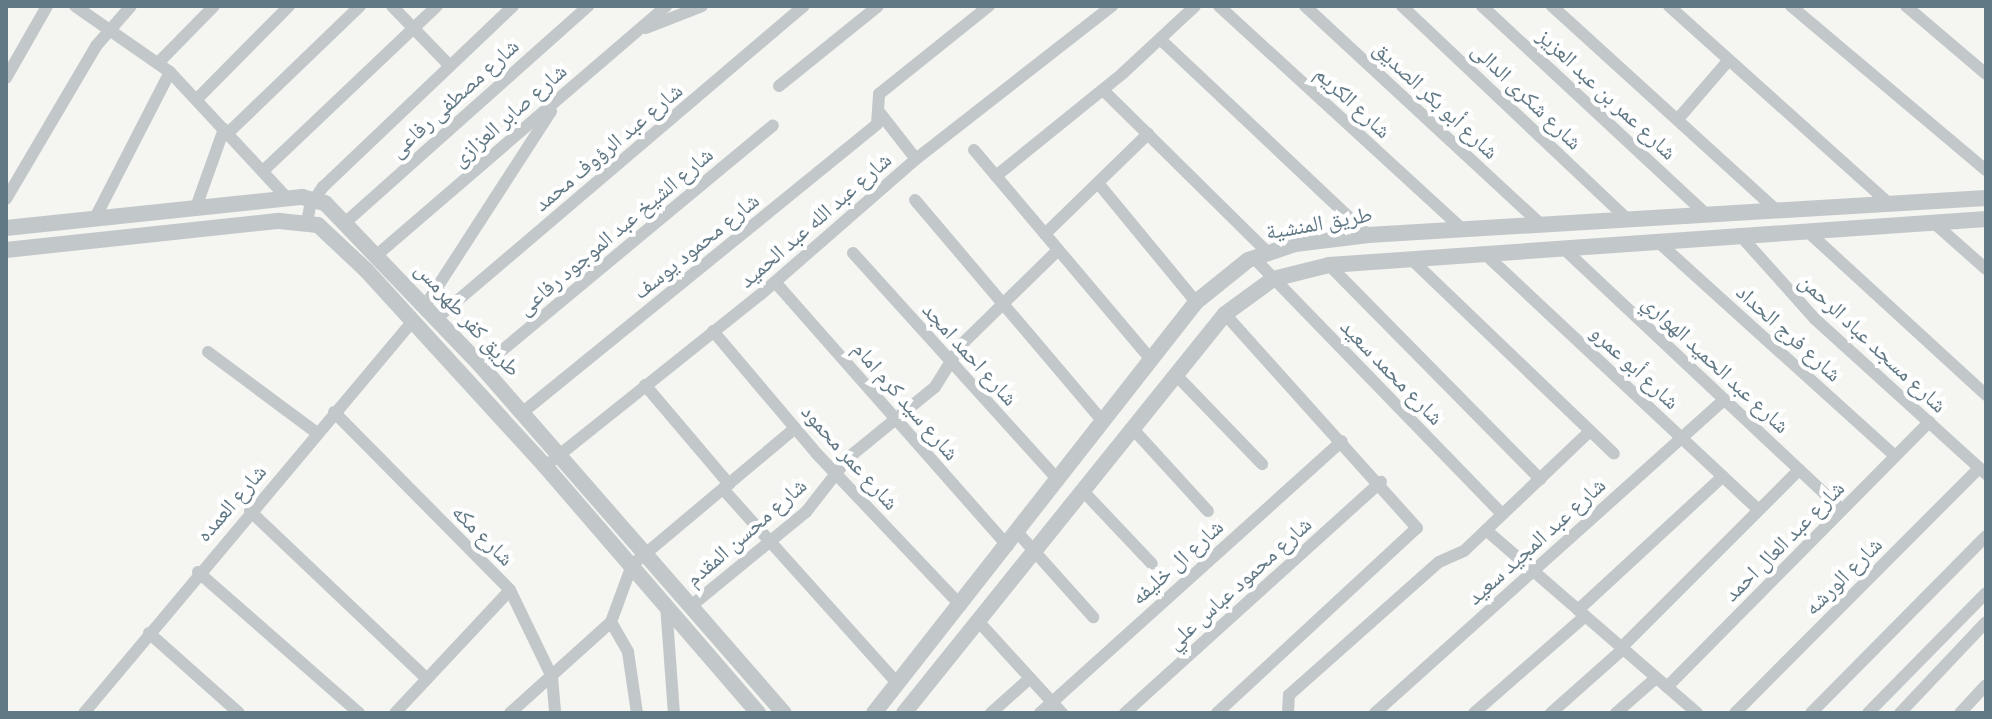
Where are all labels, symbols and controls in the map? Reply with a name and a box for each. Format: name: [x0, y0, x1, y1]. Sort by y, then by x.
street label: شارع عمر بن عبد العزيز: [1532, 23, 1682, 165]
street label: شارع مصطفى رفاعى: [384, 33, 524, 163]
street label: شارع أبو بكر الصديق: [1368, 35, 1504, 165]
street label: شارع شكرى الدالى: [1466, 37, 1588, 155]
street label: شارع صابر العزازى: [446, 58, 572, 172]
street label: شارع الكريم: [1309, 60, 1397, 144]
street label: شارع عبد الرؤوف محمد: [528, 77, 688, 217]
street label: شارع الشيخ عبد الموجود رفاعى: [512, 141, 718, 321]
street label: شارع عبد الله عبد الحميد: [733, 147, 897, 293]
street label: شارع محمود يوسف: [628, 187, 764, 305]
street label: طريق المنشية: [1264, 201, 1374, 245]
street label: طريق كفر طهرمس: [410, 256, 526, 382]
street label: شارع مسجد عباد الرحمن: [1794, 268, 1952, 418]
street label: شارع فرج الحداد: [1731, 279, 1847, 387]
street label: شارع عبد الحميد الهواري: [1637, 289, 1795, 439]
street label: شارع احمد امجد: [917, 297, 1023, 411]
street label: شارع محمد سعيد: [1335, 313, 1449, 431]
street label: شارع أبو عمرو: [1585, 319, 1685, 415]
street label: شارع سيد كرم امام: [847, 336, 965, 466]
street label: شارع عمر محمود: [796, 399, 904, 515]
street label: شارع العمده: [190, 459, 272, 547]
street label: شارع محسن المقدم: [680, 472, 812, 592]
street label: شارع عبد المجيد سعيد: [1461, 472, 1611, 610]
street label: شارع عبد العال احمد: [1718, 475, 1850, 607]
street label: شارع مكه: [447, 499, 519, 571]
street label: شارع محمود عباس علي: [1161, 511, 1317, 655]
street label: شارع ال خليفه: [1125, 514, 1229, 610]
street label: شارع الورشه: [1798, 531, 1888, 621]

